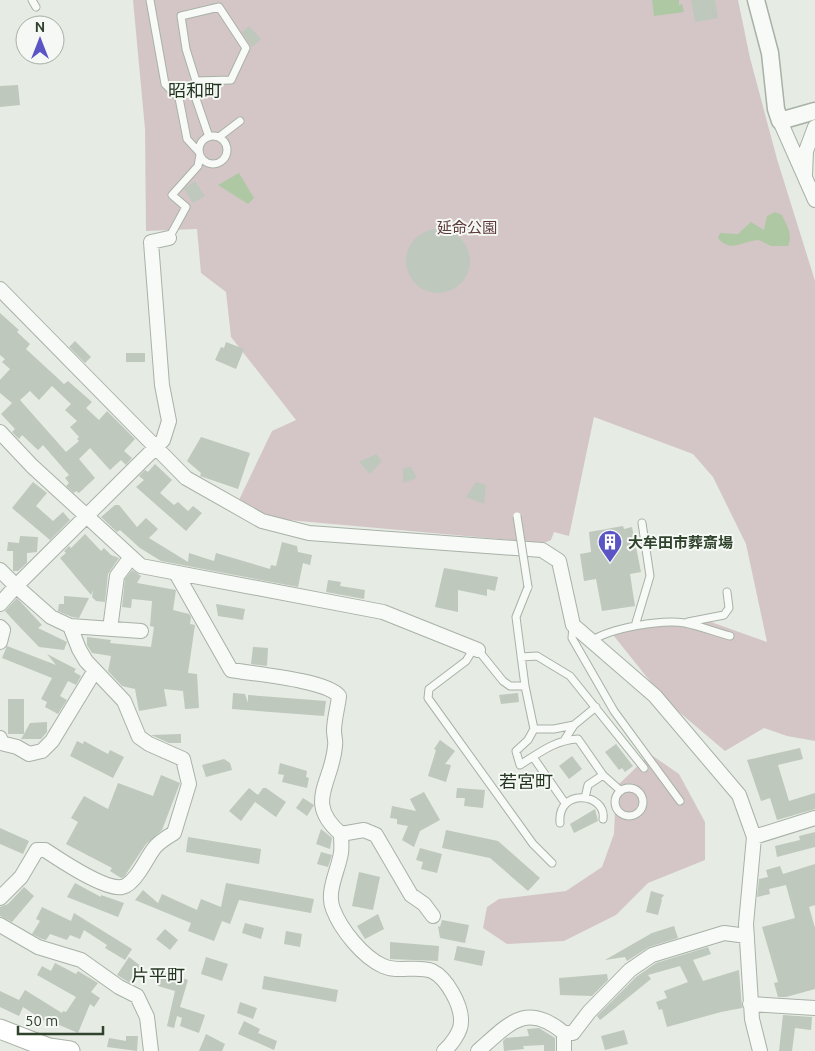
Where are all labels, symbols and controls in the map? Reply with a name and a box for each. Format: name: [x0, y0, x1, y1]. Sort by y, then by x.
north arrow: [15, 15, 65, 65]
text: N: [35, 19, 45, 35]
district label: 昭和町: [168, 80, 222, 100]
park label: 延命公園: [437, 219, 497, 236]
building icon: 大牟田市葬斎場: [597, 529, 623, 563]
place label: 大牟田市葬斎場: [628, 534, 733, 551]
district label: 若宮町: [499, 771, 553, 791]
district label: 片平町: [131, 965, 185, 985]
scale bar: [18, 1004, 102, 1036]
text: 50 m: [25, 1012, 58, 1029]

